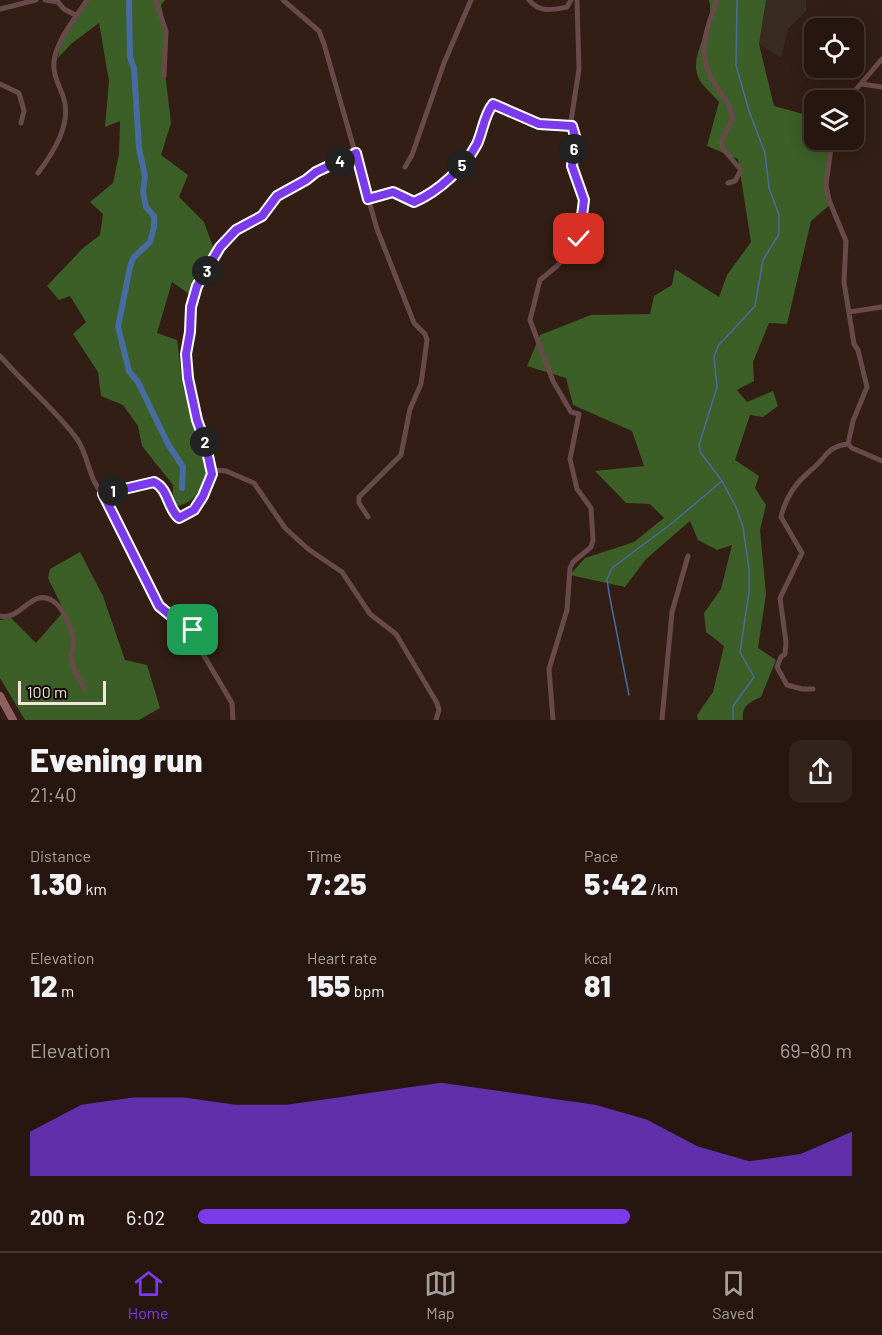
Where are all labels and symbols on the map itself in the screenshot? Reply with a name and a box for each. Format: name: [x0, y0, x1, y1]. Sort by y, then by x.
pin: 6: [559, 134, 589, 164]
pin: 4: [325, 146, 355, 176]
pin: 5: [447, 150, 477, 180]
pin: [553, 213, 604, 264]
pin: 3: [192, 256, 222, 286]
pin: 2: [190, 427, 220, 457]
pin: 1: [98, 476, 128, 506]
pin: [167, 604, 218, 655]
scale bar: [18, 678, 106, 706]

